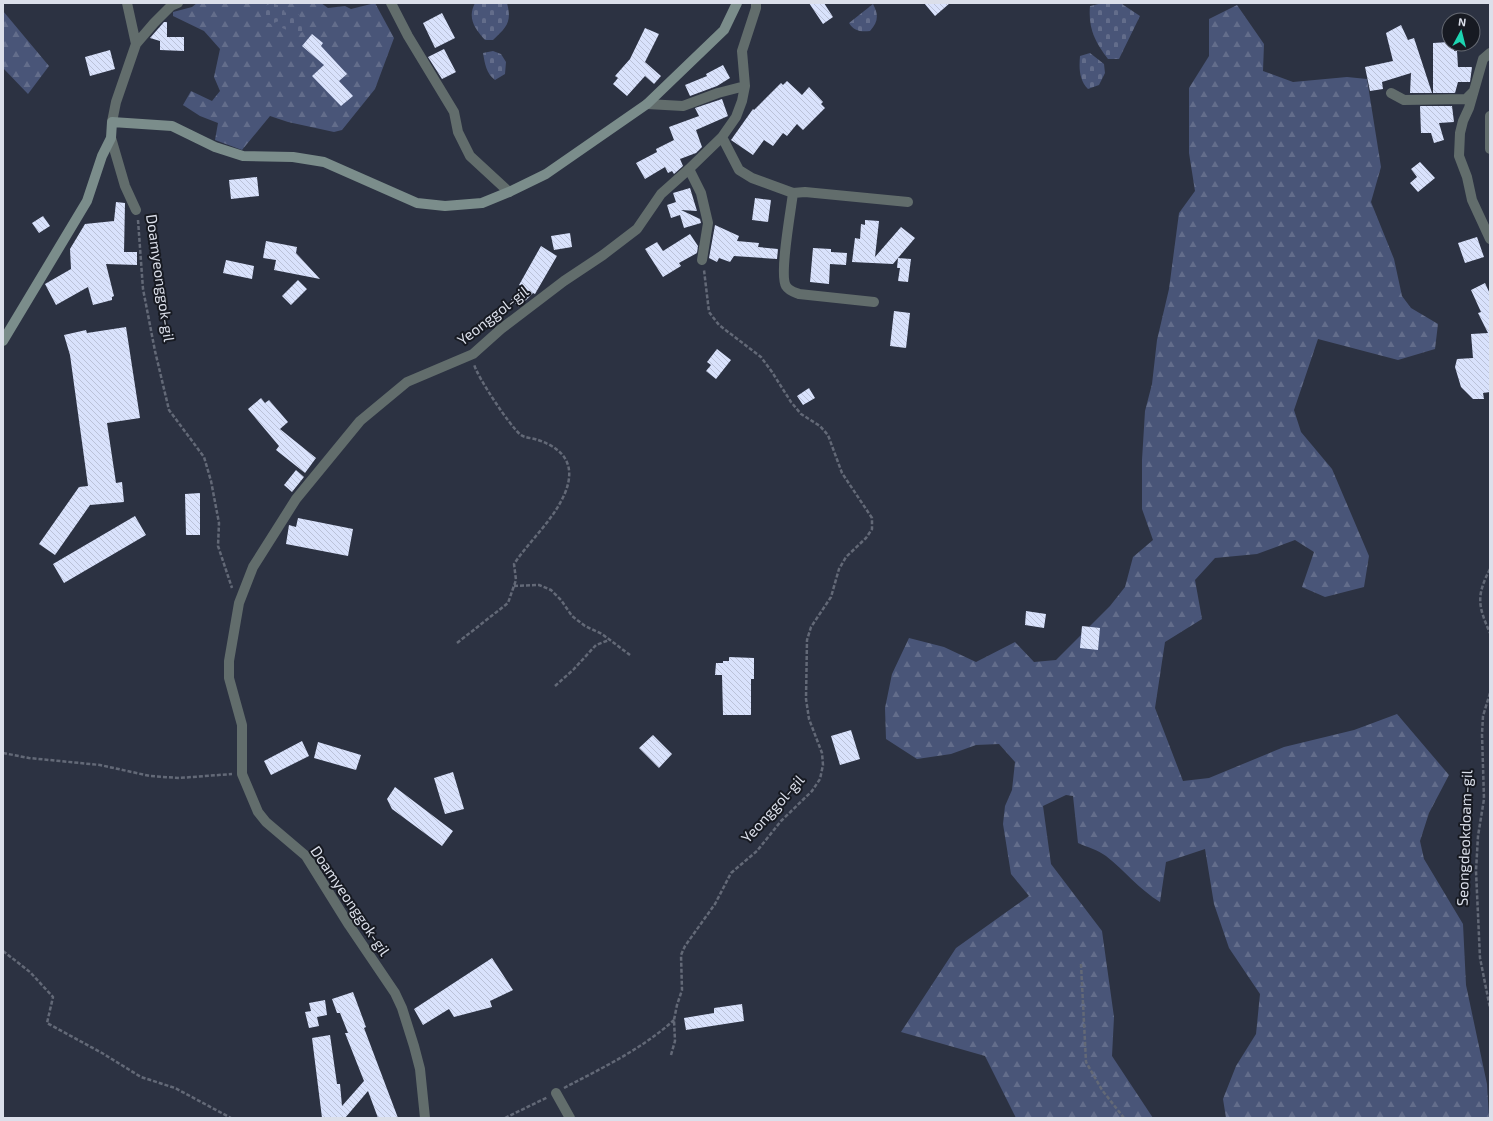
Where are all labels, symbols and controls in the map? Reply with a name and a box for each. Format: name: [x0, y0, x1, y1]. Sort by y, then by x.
north arrow: [1441, 12, 1481, 52]
text: N: [1458, 15, 1467, 29]
street label: Doamyeonggok-gil: [143, 213, 179, 343]
street label: Yeonggol-gil: [453, 281, 532, 349]
street label: Seongdeokdoam-gil: [1453, 769, 1475, 906]
street label: Yeonggol-gil: [737, 770, 808, 846]
street label: Doamyeonggok-gil: [307, 842, 395, 959]

